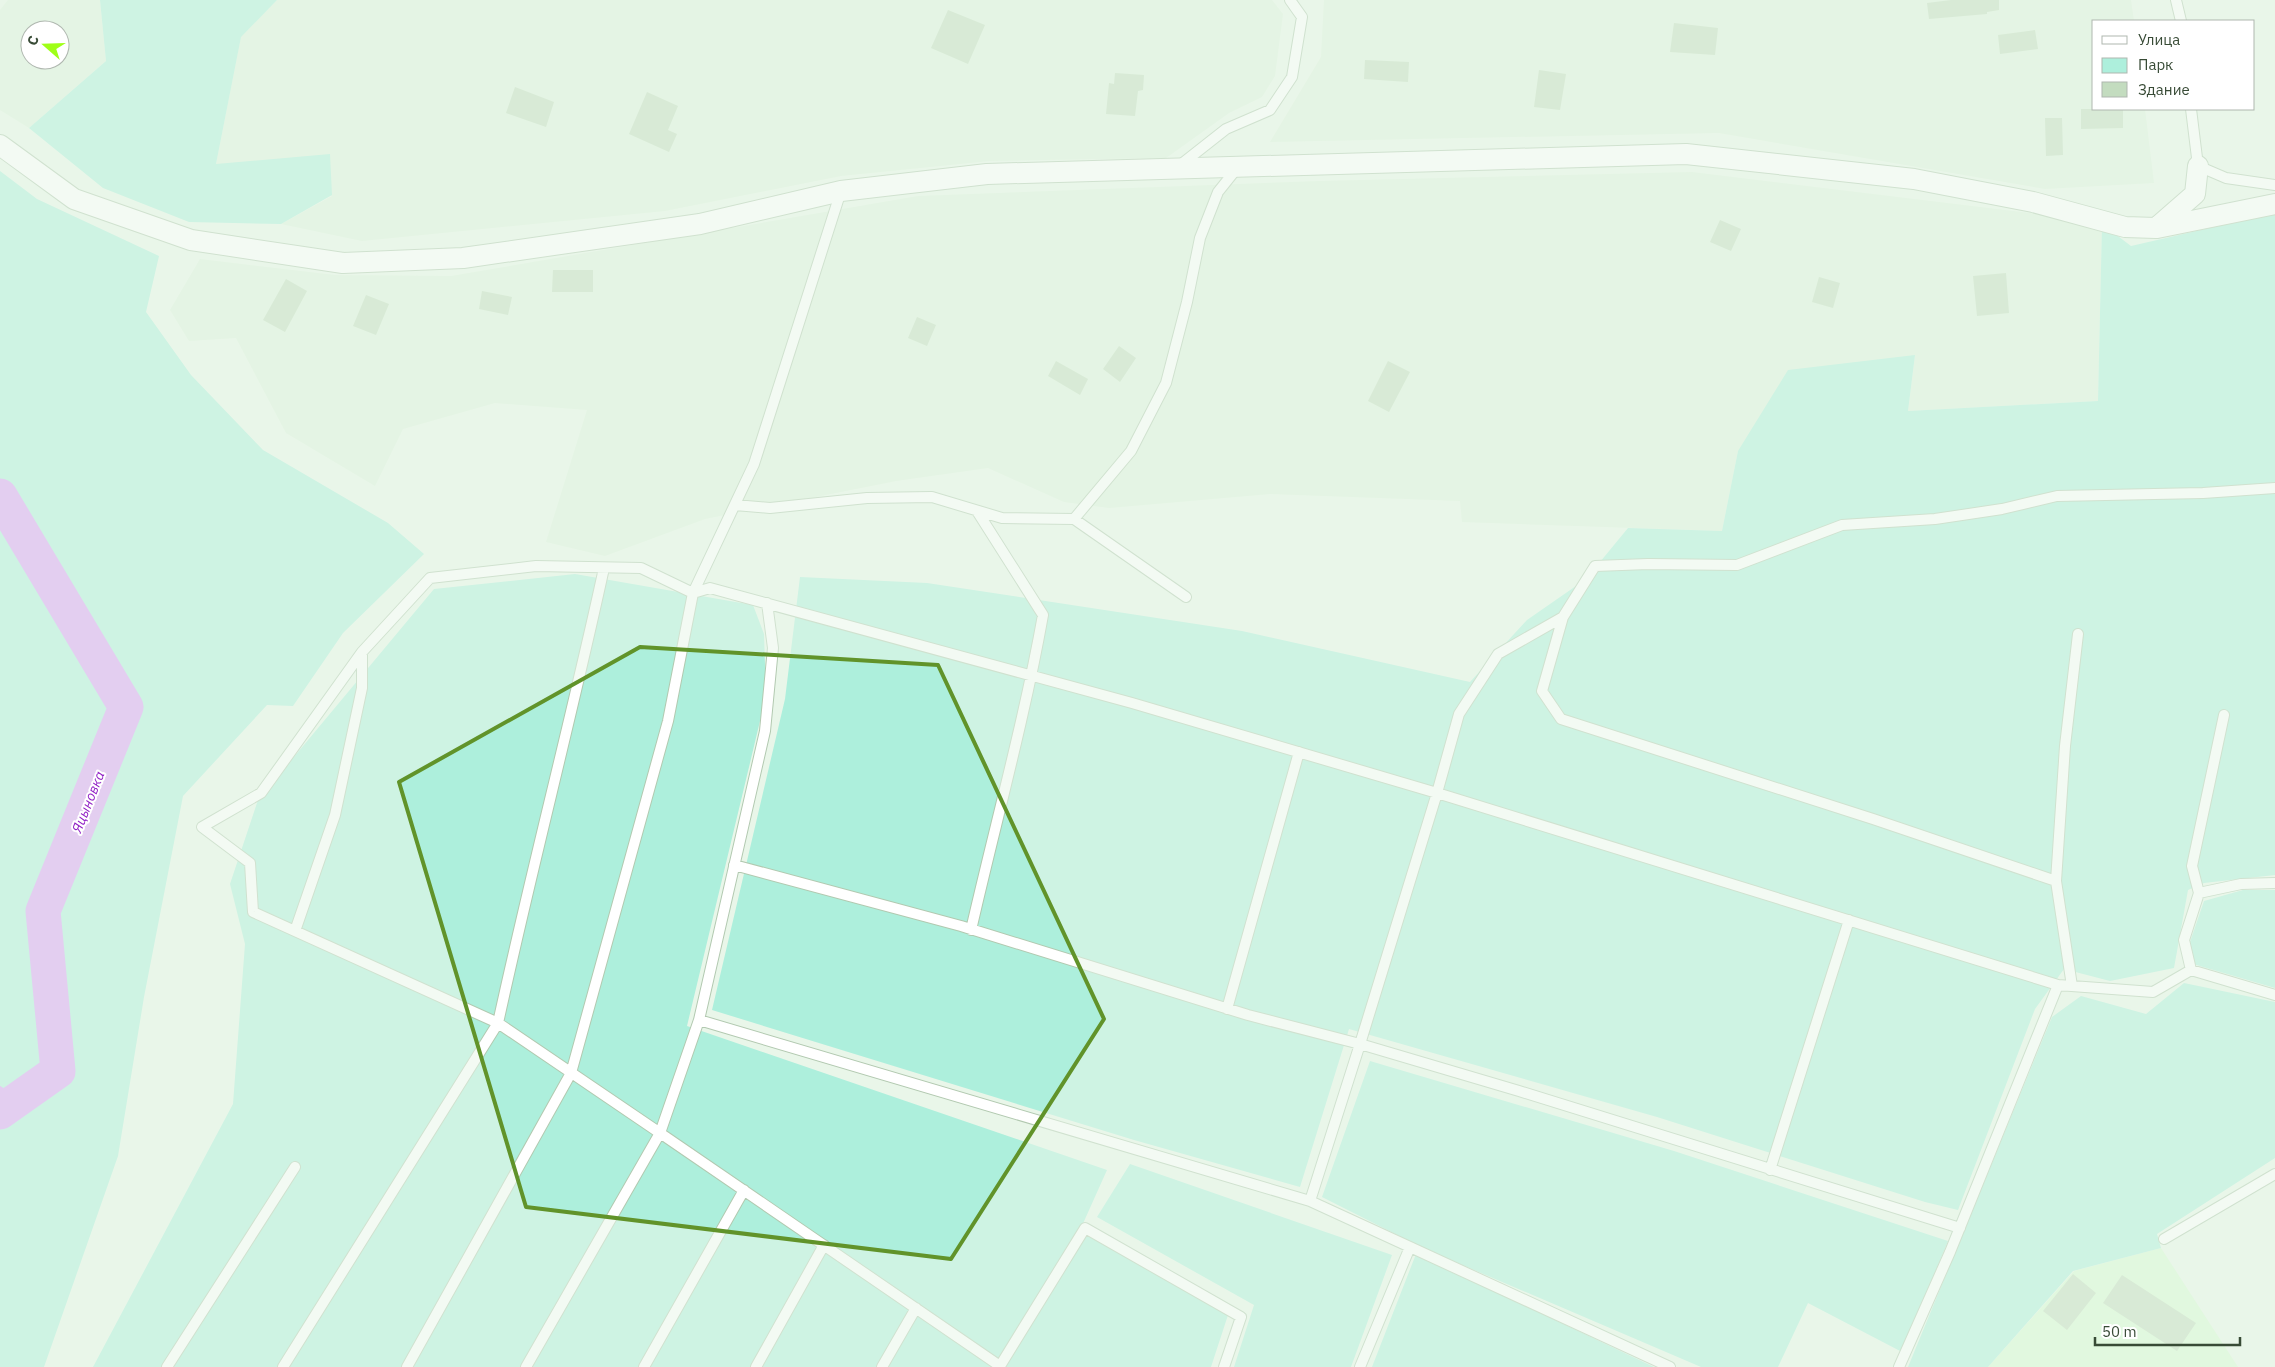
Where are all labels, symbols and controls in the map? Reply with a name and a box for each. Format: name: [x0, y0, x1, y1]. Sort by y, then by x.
north arrow: [20, 20, 70, 70]
legend: [2092, 20, 2255, 110]
text: Улица: [2138, 30, 2180, 49]
text: С: [23, 33, 43, 48]
text: Парк: [2138, 55, 2173, 74]
text: Здание: [2138, 80, 2190, 99]
water label: Яцыновка: [67, 769, 109, 836]
scale bar: [2095, 1314, 2240, 1346]
text: 50 m: [2102, 1322, 2137, 1341]

